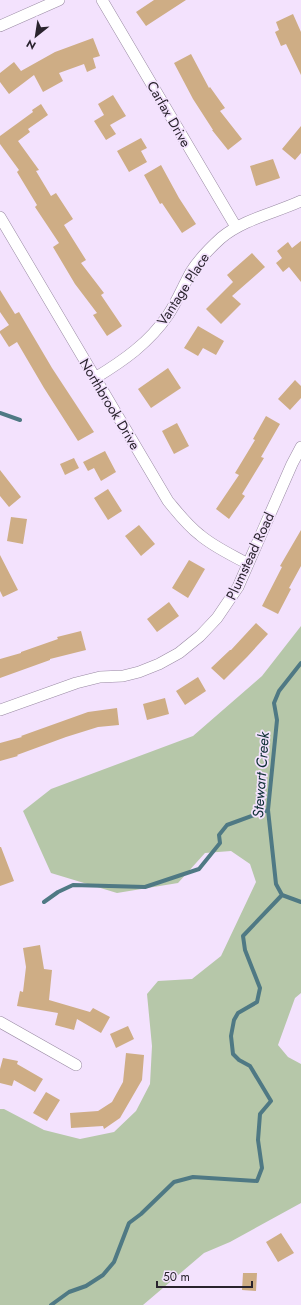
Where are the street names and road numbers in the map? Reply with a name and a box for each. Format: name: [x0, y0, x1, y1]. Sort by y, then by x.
street label: Carfax Drive: [142, 77, 196, 151]
street label: Vantage Place: [152, 249, 214, 329]
street label: Northbrook Drive: [75, 355, 145, 453]
street label: Plumstead Road: [221, 509, 279, 603]

